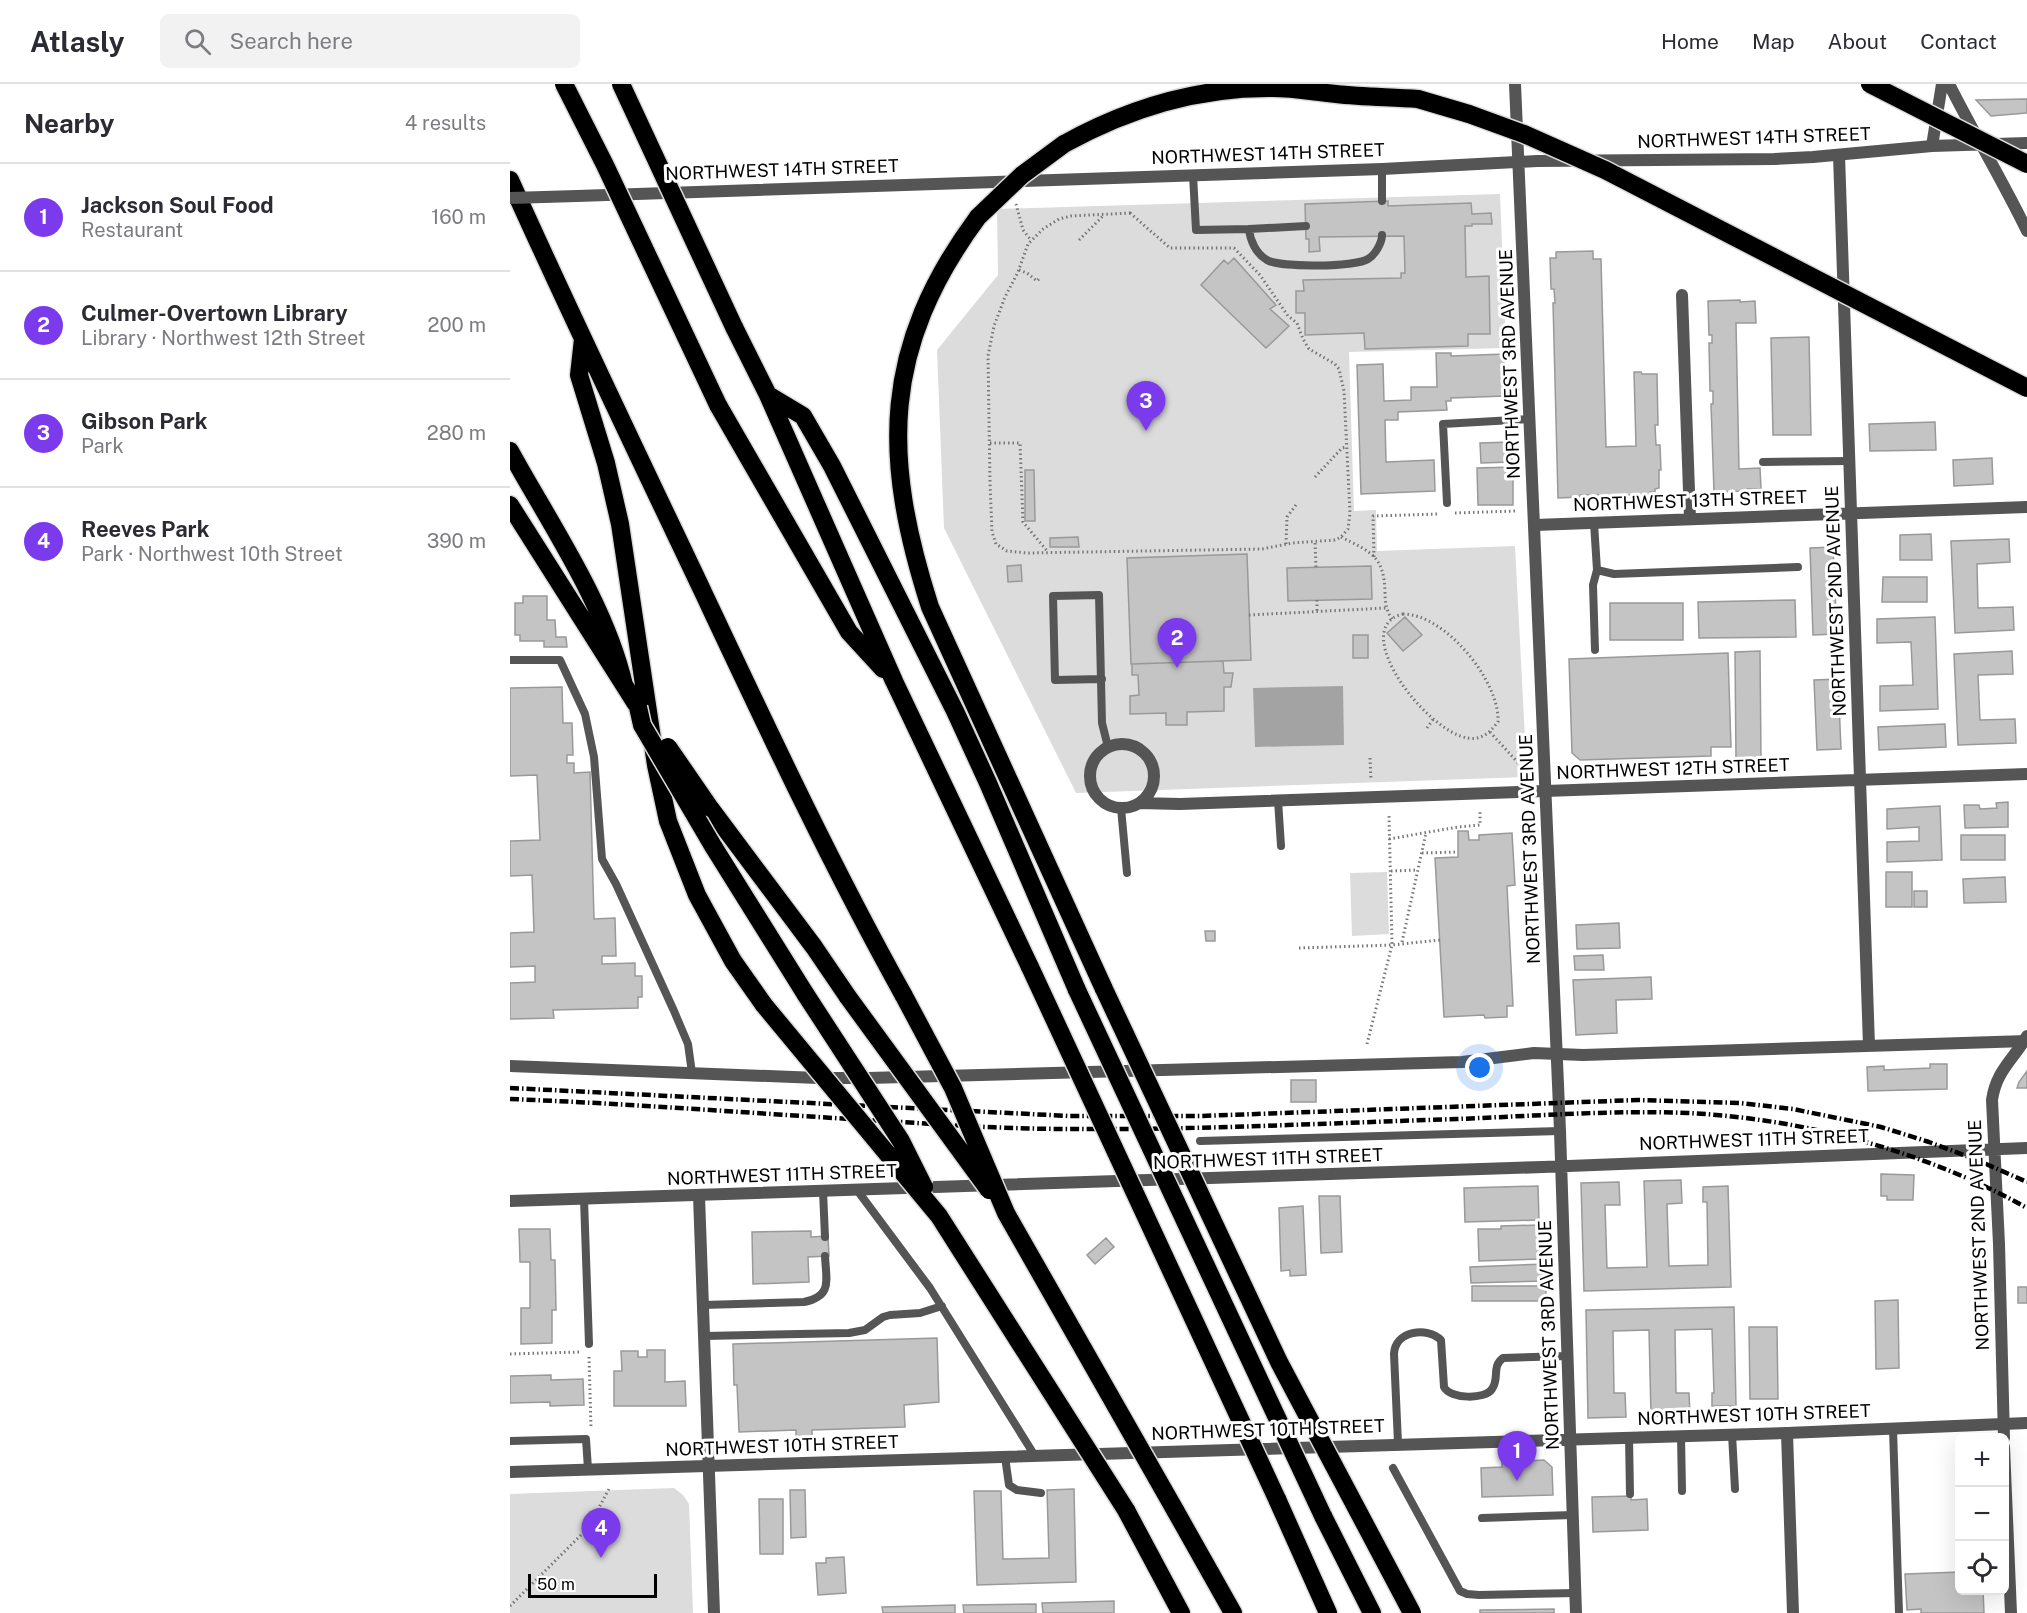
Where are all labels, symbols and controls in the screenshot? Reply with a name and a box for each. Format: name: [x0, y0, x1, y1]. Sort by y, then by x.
search box: [160, 14, 580, 68]
text: Atlasly: [30, 25, 124, 58]
icon: search: [181, 25, 214, 58]
text: Search here: [229, 28, 353, 54]
text: Home: [1661, 29, 1719, 54]
text: Map: [1752, 29, 1795, 54]
text: About: [1828, 29, 1887, 54]
text: Contact: [1920, 29, 1997, 54]
text: Nearby: [24, 108, 114, 139]
text: 4 results: [405, 111, 486, 135]
street label: NORTHWEST 14TH STREET: [1637, 123, 1871, 152]
street label: NORTHWEST 14TH STREET: [1151, 139, 1385, 168]
street label: NORTHWEST 14TH STREET: [665, 155, 899, 184]
text: Jackson Soul Food: [81, 192, 274, 218]
text: 1: [39, 205, 48, 229]
text: 160 m: [431, 205, 486, 229]
text: Restaurant: [81, 218, 183, 242]
street label: NORTHWEST 3RD AVENUE: [1495, 249, 1524, 479]
text: Culmer-Overtown Library: [81, 300, 348, 326]
text: 2: [37, 313, 50, 337]
text: 200 m: [428, 313, 486, 337]
text: Library · Northwest 12th Street: [81, 326, 366, 350]
pin: 3: [1126, 382, 1166, 431]
text: Gibson Park: [81, 408, 208, 434]
text: 3: [37, 421, 50, 445]
text: 280 m: [427, 421, 486, 445]
text: Park: [81, 434, 124, 458]
street label: NORTHWEST 2ND AVENUE: [1821, 485, 1850, 717]
street label: NORTHWEST 13TH STREET: [1573, 486, 1808, 515]
text: Reeves Park: [81, 516, 209, 542]
text: 4: [37, 529, 50, 553]
text: 390 m: [427, 529, 486, 553]
text: Park · Northwest 10th Street: [81, 542, 343, 566]
pin: 2: [1158, 618, 1196, 668]
street label: NORTHWEST 3RD AVENUE: [1515, 734, 1544, 964]
street label: NORTHWEST 12TH STREET: [1556, 754, 1790, 783]
your location: [1465, 1053, 1494, 1082]
street label: NORTHWEST 2ND AVENUE: [1964, 1119, 1993, 1351]
street label: NORTHWEST 11TH STREET: [1639, 1125, 1870, 1154]
street label: NORTHWEST 11TH STREET: [1153, 1144, 1384, 1173]
street label: NORTHWEST 11TH STREET: [667, 1160, 898, 1189]
street label: NORTHWEST 3RD AVENUE: [1534, 1220, 1563, 1450]
street label: NORTHWEST 10TH STREET: [1637, 1400, 1871, 1429]
street label: NORTHWEST 10TH STREET: [1151, 1415, 1385, 1444]
street label: NORTHWEST 10TH STREET: [665, 1431, 899, 1460]
pin: 1: [1498, 1432, 1536, 1481]
map controls: [1955, 1433, 2009, 1595]
button: +: [1955, 1433, 2009, 1487]
button: −: [1955, 1487, 2009, 1541]
pin: 4: [582, 1508, 620, 1558]
button: locate: [1955, 1541, 2009, 1595]
scale bar: [528, 1571, 657, 1598]
text: 50 m: [537, 1575, 575, 1594]

